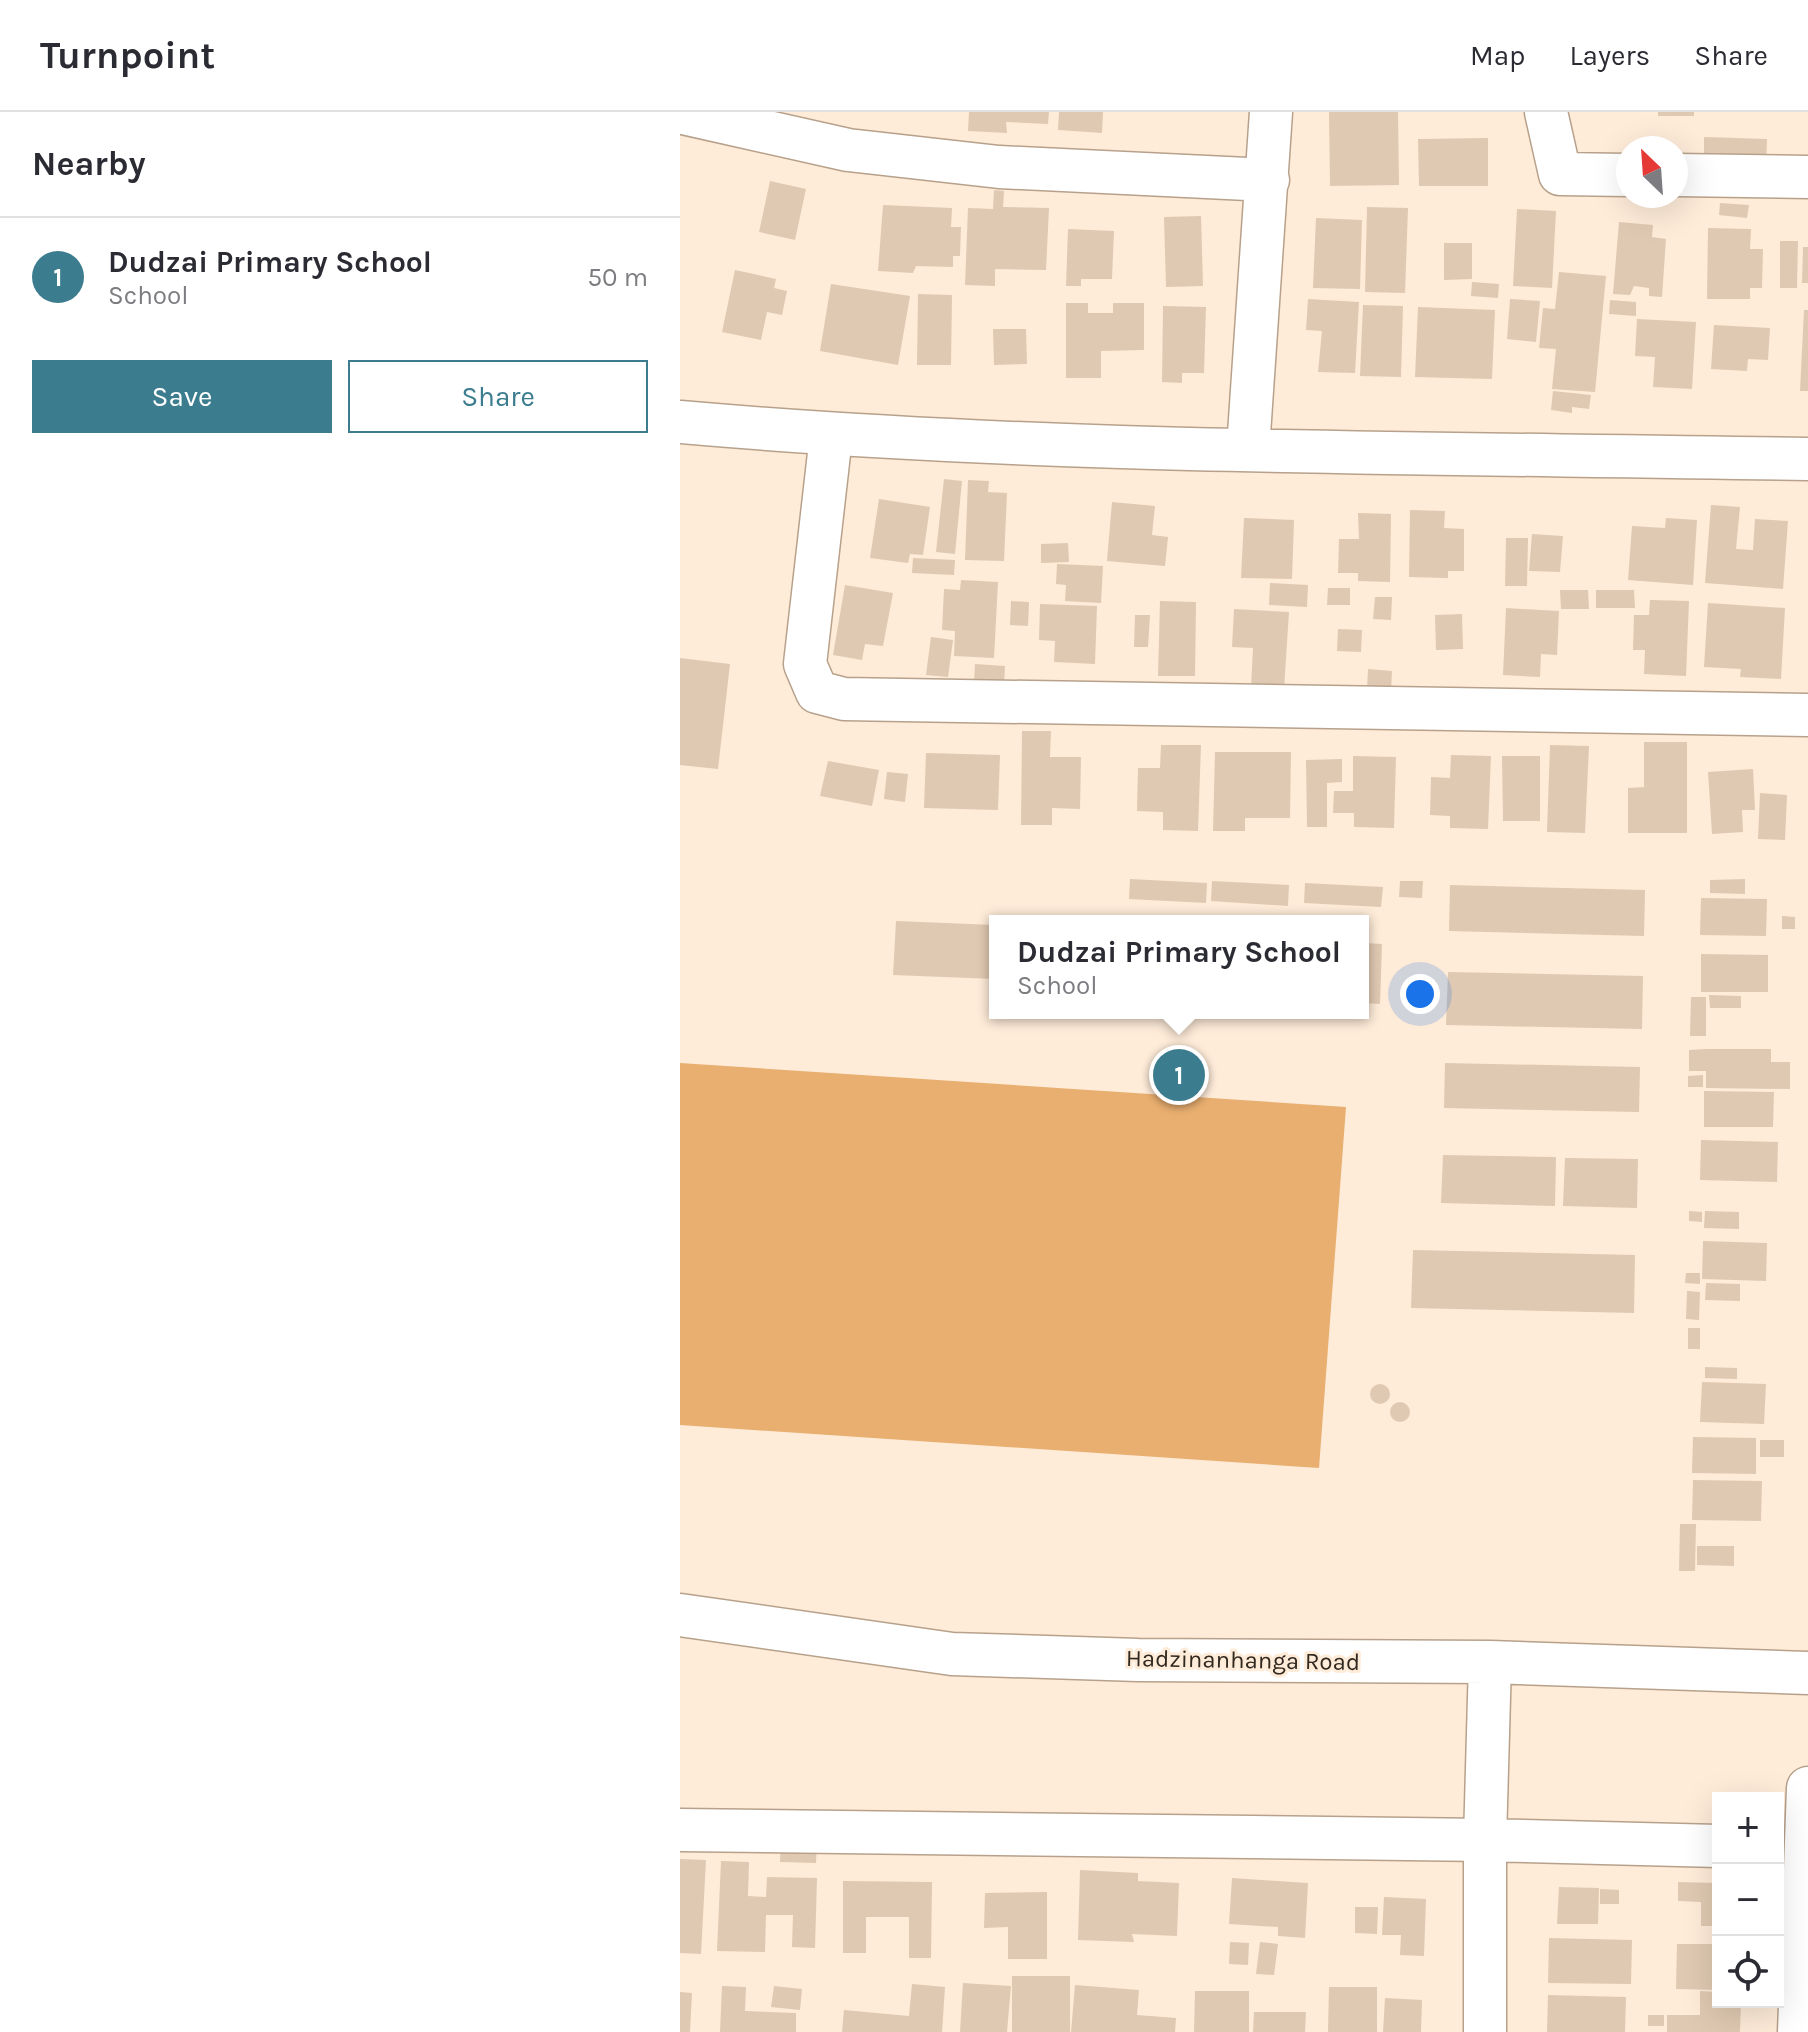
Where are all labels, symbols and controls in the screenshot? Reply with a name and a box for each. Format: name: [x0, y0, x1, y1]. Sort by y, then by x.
text: Turnpoint: [40, 33, 215, 78]
text: Map: [1470, 39, 1525, 72]
text: Layers: [1569, 39, 1650, 72]
text: Share: [1694, 39, 1768, 72]
north arrow: [1616, 136, 1688, 208]
text: Nearby: [32, 144, 146, 184]
text: Dudzai Primary School: [108, 244, 432, 280]
text: 1: [53, 262, 63, 293]
text: 50 m: [587, 262, 648, 293]
text: School: [108, 280, 189, 311]
button: Save: [32, 360, 332, 433]
button: Share: [348, 360, 648, 433]
popup: [989, 915, 1369, 1019]
text: Dudzai Primary School: [1017, 934, 1341, 970]
text: School: [1017, 970, 1098, 1001]
your location: [1400, 974, 1440, 1014]
pin: 1: [1153, 1045, 1205, 1105]
street label: Hadzinanhanga Road: [1126, 1644, 1360, 1676]
map controls: [1712, 1792, 1784, 2008]
button: +: [1712, 1792, 1784, 1864]
button: −: [1712, 1864, 1784, 1936]
button: locate: [1712, 1936, 1784, 2008]

